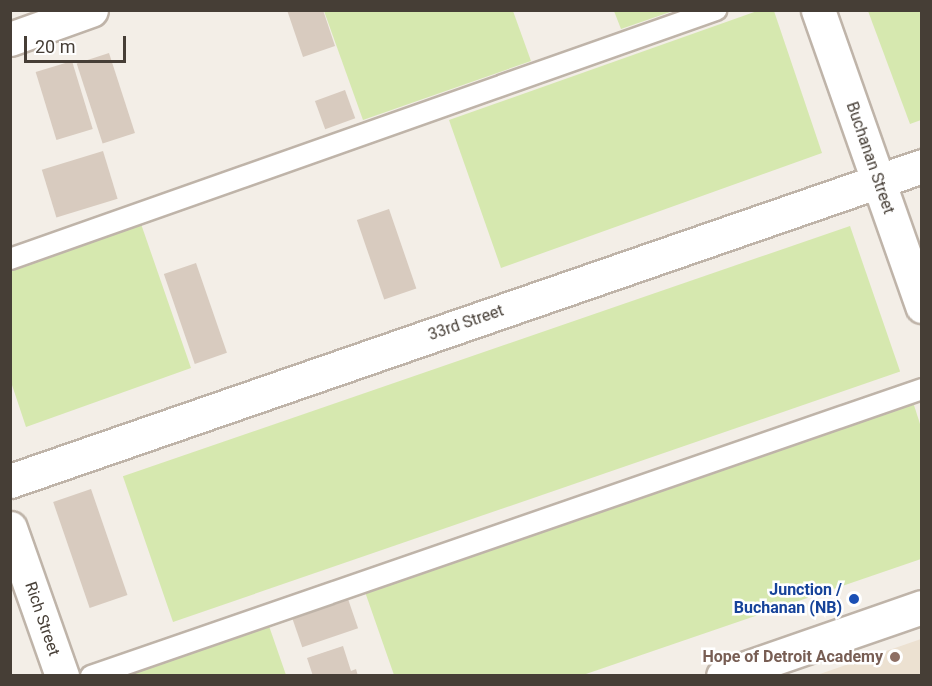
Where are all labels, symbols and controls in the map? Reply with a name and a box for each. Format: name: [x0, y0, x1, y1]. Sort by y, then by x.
scale bar: [27, 24, 129, 62]
text: 20 m: [35, 36, 75, 57]
street label: Buchanan Street: [842, 99, 898, 217]
street label: 33rd Street: [426, 301, 506, 345]
street label: Rich Street: [20, 579, 64, 659]
place label: Junction / Buchanan (NB): [734, 580, 842, 618]
marker: Junction / Buchanan (NB): [847, 592, 861, 606]
place label: Hope of Detroit Academy: [702, 647, 883, 667]
marker: Hope of Detroit Academy: [888, 650, 902, 664]

